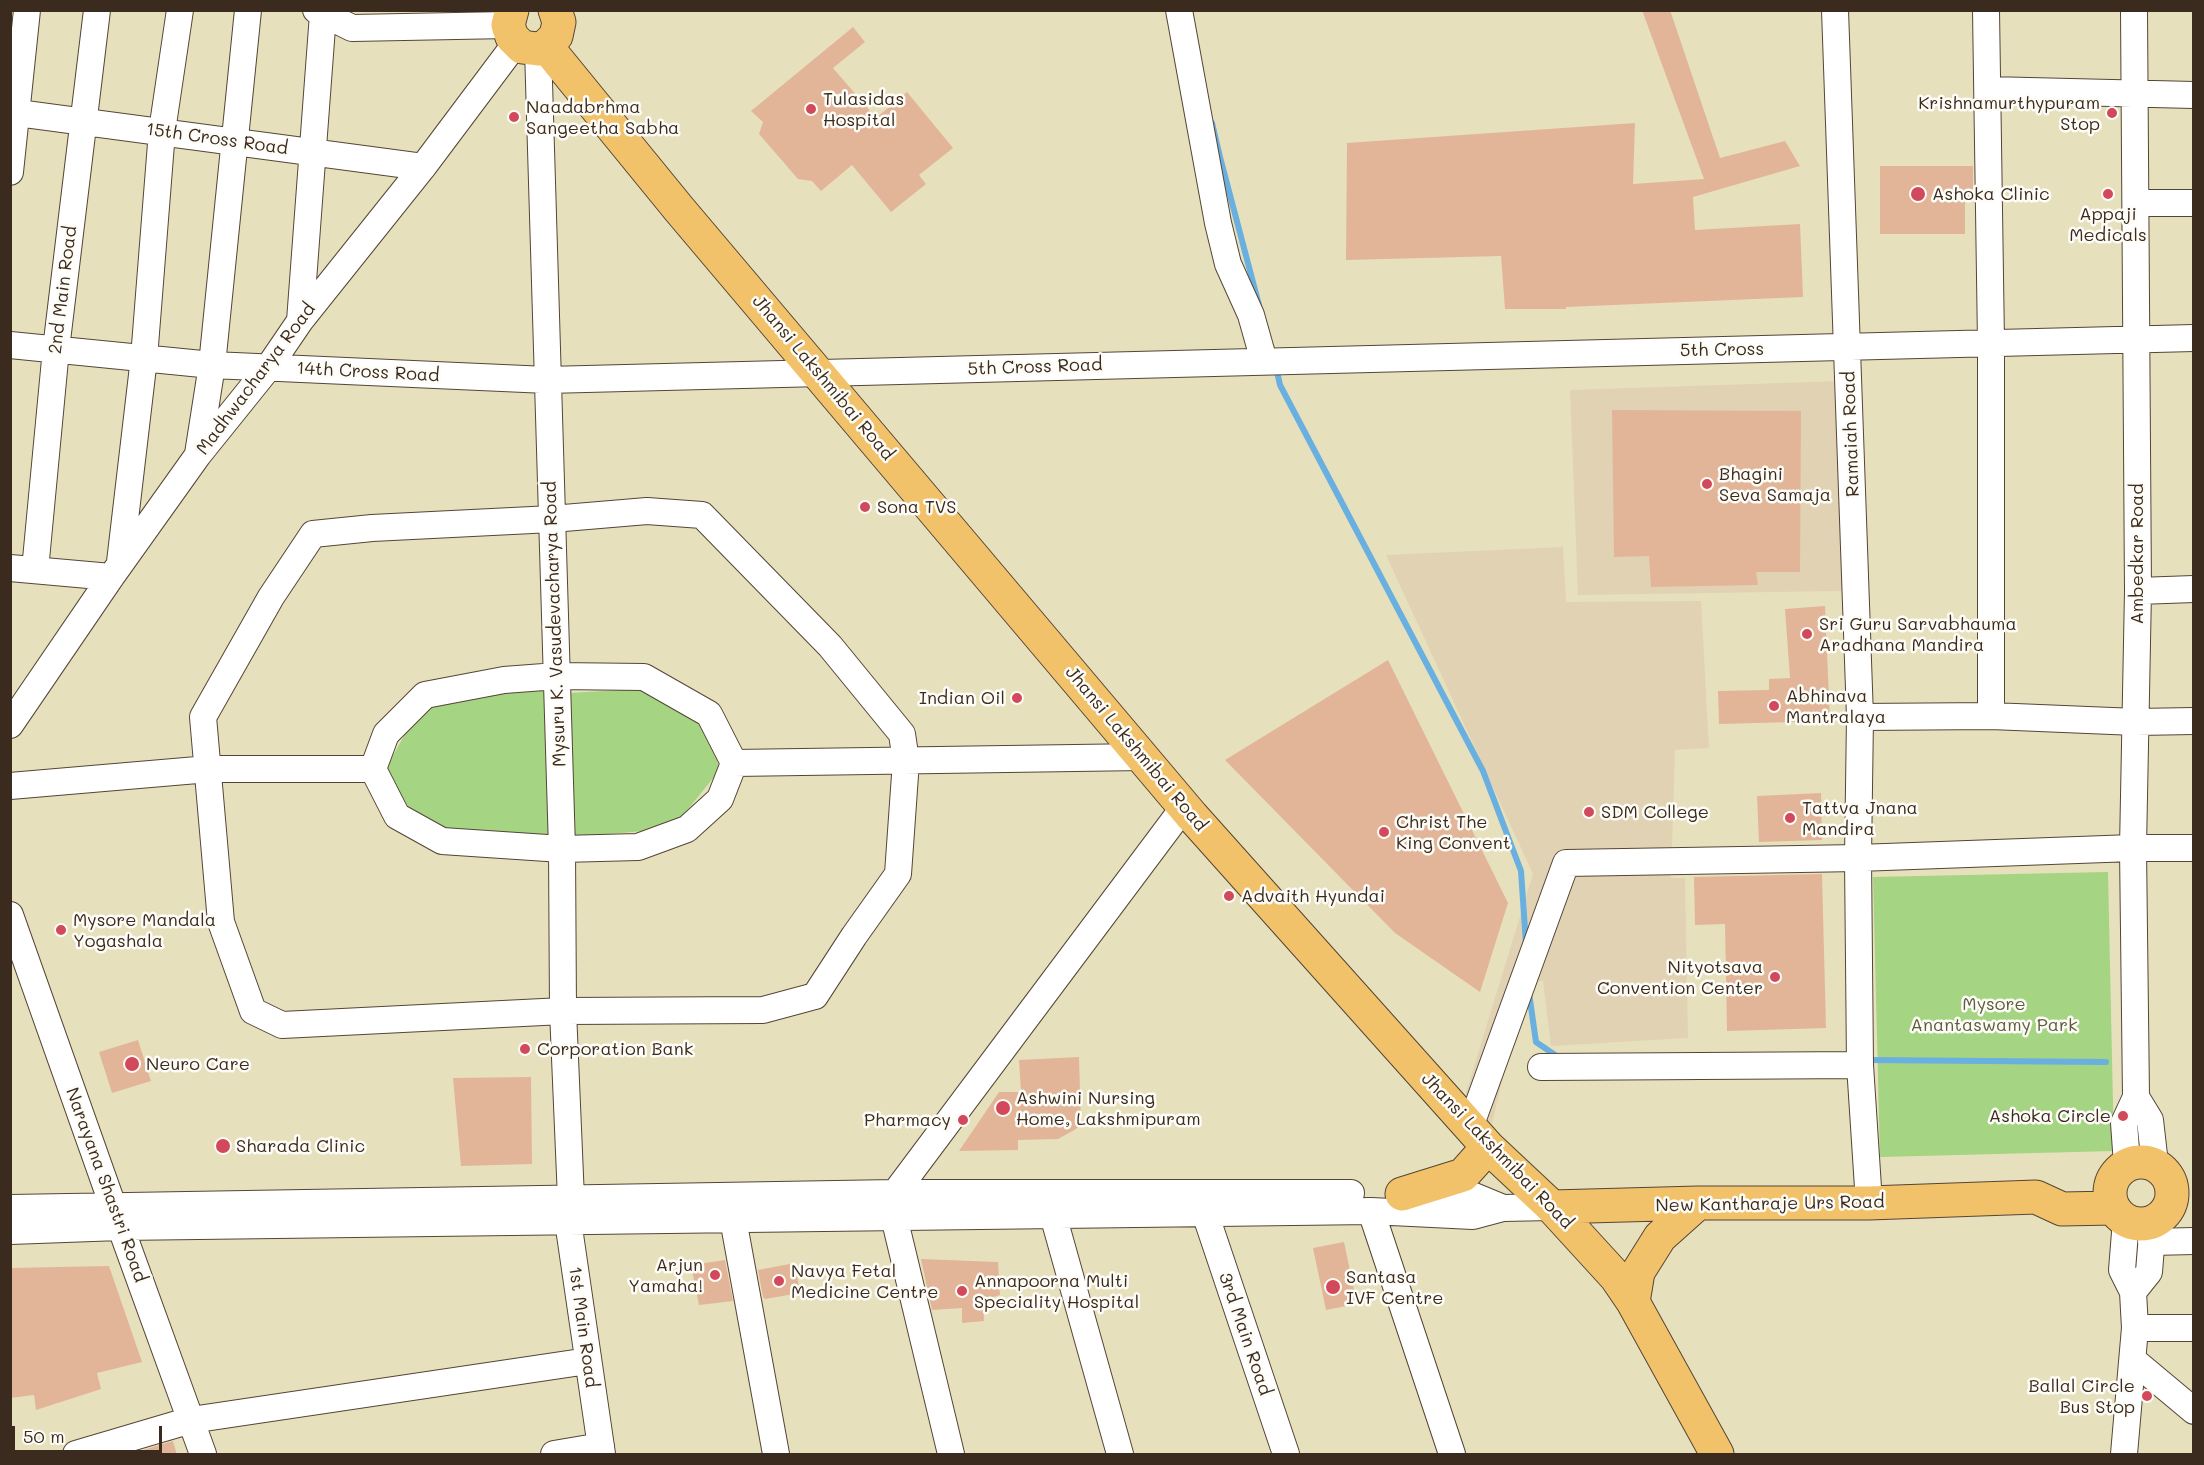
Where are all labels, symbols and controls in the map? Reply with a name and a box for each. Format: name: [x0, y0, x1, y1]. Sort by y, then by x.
place label: Tulasidas Hospital: [823, 88, 904, 130]
place label: Krishnamurthypuram Stop: [1918, 92, 2100, 134]
place label: Naadabrhma Sangeetha Sabha: [526, 96, 679, 138]
marker: Tulasidas Hospital: [804, 102, 818, 116]
marker: Krishnamurthypuram Stop: [2105, 106, 2119, 120]
marker: Naadabrhma Sangeetha Sabha: [507, 110, 521, 124]
street label: 15th Cross Road: [145, 118, 289, 160]
place label: Ashoka Clinic: [1932, 183, 2050, 205]
marker: Ashoka Clinic: [1909, 185, 1927, 203]
marker: Appaji Medicals: [2101, 187, 2115, 201]
place label: Appaji Medicals: [2069, 203, 2147, 246]
street label: 2nd Main Road: [44, 225, 82, 355]
street label: Jhansi Lakshmibai Road: [748, 291, 898, 465]
street label: Madhwacharya Road: [192, 299, 320, 459]
street label: 5th Cross: [1680, 338, 1764, 362]
street label: 5th Cross Road: [967, 354, 1103, 380]
street label: 14th Cross Road: [296, 357, 440, 387]
street label: Ramaiah Road: [1838, 371, 1864, 497]
place label: Bhagini Seva Samaja: [1719, 463, 1831, 506]
marker: Bhagini Seva Samaja: [1700, 477, 1714, 491]
street label: Mysuru K. Vasudevacharya Road: [539, 481, 571, 767]
street label: Ambedkar Road: [2126, 483, 2148, 625]
place label: Sona TVS: [877, 496, 956, 518]
marker: Sona TVS: [858, 500, 872, 514]
place label: Sri Guru Sarvabhauma Aradhana Mandira: [1819, 613, 2017, 656]
marker: Sri Guru Sarvabhauma Aradhana Mandira: [1800, 627, 1814, 641]
street label: Jhansi Lakshmibai Road: [1061, 662, 1211, 836]
place label: Abhinava Mantralaya: [1786, 685, 1886, 728]
place label: Indian Oil: [919, 687, 1005, 709]
marker: Indian Oil: [1010, 691, 1024, 705]
marker: Abhinava Mantralaya: [1767, 699, 1781, 713]
place label: Tattva Jnana Mandira: [1802, 797, 1918, 840]
place label: SDM College: [1601, 801, 1709, 823]
marker: SDM College: [1582, 805, 1596, 819]
place label: Christ The King Convent: [1396, 811, 1511, 854]
marker: Tattva Jnana Mandira: [1783, 811, 1797, 825]
marker: Christ The King Convent: [1377, 825, 1391, 839]
place label: Advaith Hyundai: [1241, 885, 1385, 907]
marker: Advaith Hyundai: [1222, 889, 1236, 903]
place label: Mysore Mandala Yogashala: [73, 909, 216, 952]
marker: Mysore Mandala Yogashala: [54, 923, 68, 937]
place label: Nityotsava Convention Center: [1597, 956, 1763, 998]
marker: Nityotsava Convention Center: [1768, 970, 1782, 984]
park label: Mysore Anantaswamy Park: [1911, 993, 2077, 1036]
place label: Corporation Bank: [537, 1038, 693, 1060]
marker: Corporation Bank: [518, 1042, 532, 1056]
place label: Neuro Care: [146, 1053, 250, 1075]
marker: Neuro Care: [123, 1055, 141, 1073]
street label: Jhansi Lakshmibai Road: [1417, 1068, 1577, 1234]
street label: Narayana Shastri Road: [61, 1085, 151, 1285]
place label: Ashwini Nursing Home, Lakshmipuram: [1016, 1087, 1201, 1130]
marker: Ashwini Nursing Home, Lakshmipuram: [994, 1099, 1012, 1117]
place label: Ashoka Circle: [1989, 1105, 2111, 1127]
place label: Pharmacy: [864, 1109, 951, 1131]
marker: Ashoka Circle: [2116, 1109, 2130, 1123]
marker: Pharmacy: [956, 1113, 970, 1127]
place label: Sharada Clinic: [236, 1135, 365, 1157]
marker: Sharada Clinic: [214, 1137, 232, 1155]
street label: New Kantharaje Urs Road: [1655, 1191, 1885, 1217]
place label: Arjun Yamaha!: [628, 1254, 703, 1296]
place label: Navya Fetal Medicine Centre: [791, 1260, 938, 1302]
street label: 1st Main Road: [564, 1265, 602, 1389]
place label: Santasa IVF Centre: [1346, 1266, 1443, 1308]
marker: Arjun Yamaha!: [708, 1268, 722, 1282]
place label: Annapoorna Multi Speciality Hospital: [974, 1270, 1139, 1312]
street label: 3rd Main Road: [1214, 1270, 1276, 1398]
marker: Navya Fetal Medicine Centre: [772, 1274, 786, 1288]
marker: Santasa IVF Centre: [1324, 1278, 1342, 1296]
marker: Annapoorna Multi Speciality Hospital: [955, 1284, 969, 1298]
place label: Ballal Circle Bus Stop: [2028, 1375, 2135, 1418]
marker: Ballal Circle Bus Stop: [2140, 1389, 2154, 1403]
scale bar: [15, 1414, 165, 1452]
text: 50 m: [23, 1424, 65, 1448]

